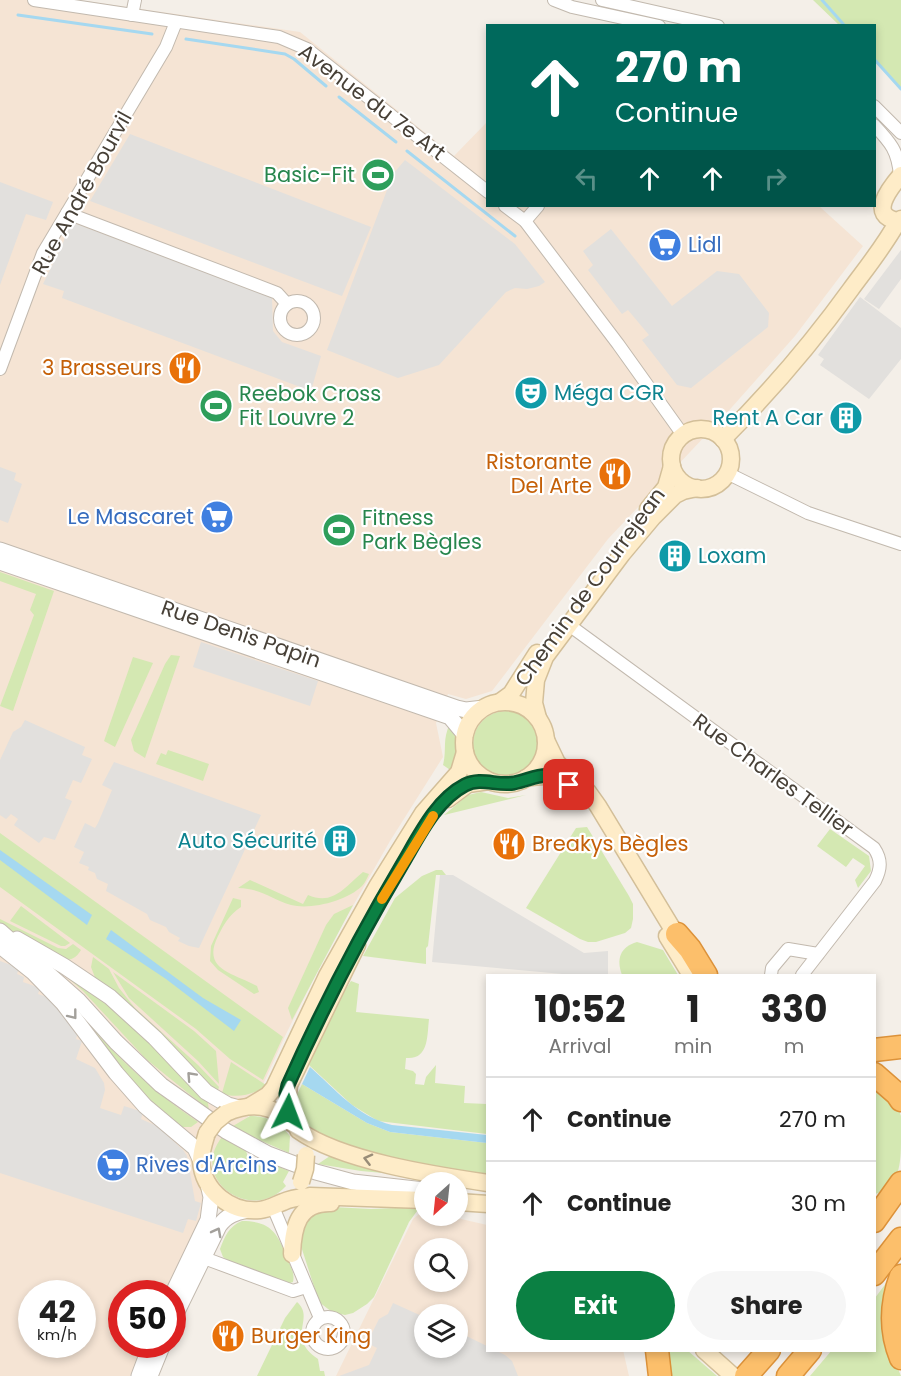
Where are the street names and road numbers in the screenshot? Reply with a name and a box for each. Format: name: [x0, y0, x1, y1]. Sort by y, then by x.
street label: Avenue du 7e Art: [293, 37, 452, 167]
street label: Rue André Bourvil: [25, 106, 139, 280]
street label: Chemin de Courrejean: [508, 482, 672, 692]
street label: Rue Denis Papin: [157, 593, 325, 674]
street label: Rue Charles Tellier: [687, 706, 860, 843]

